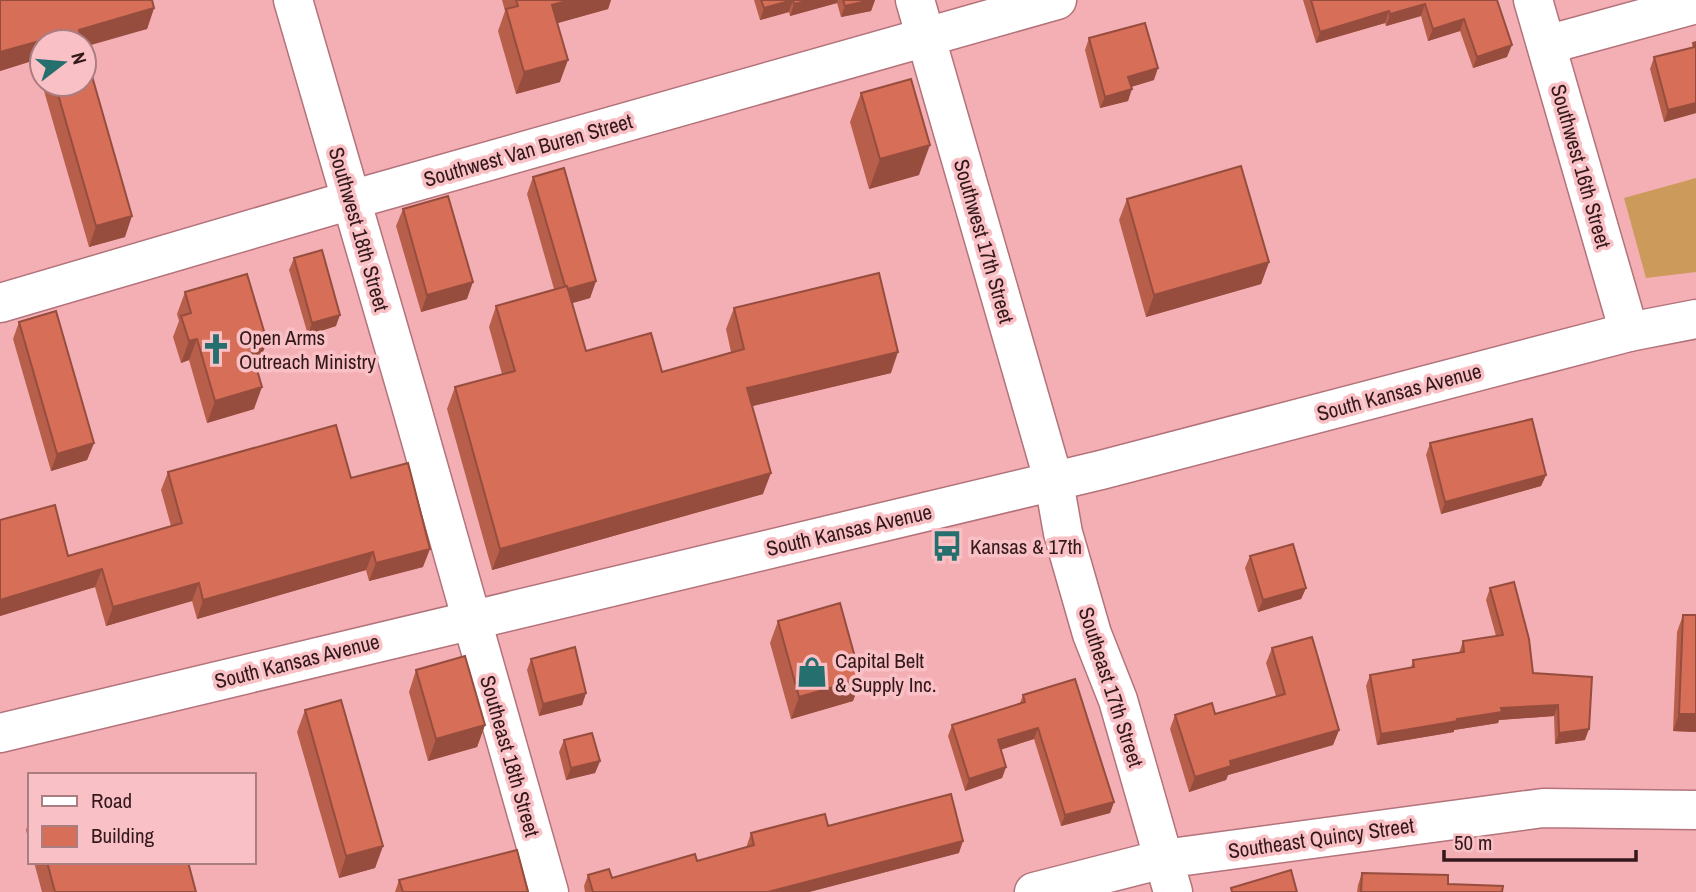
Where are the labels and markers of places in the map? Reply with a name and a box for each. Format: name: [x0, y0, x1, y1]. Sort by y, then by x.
place label: Open Arms Outreach Ministry: [239, 323, 376, 376]
church icon: Open Arms Outreach Ministry: [199, 332, 233, 366]
bus stop icon: Kansas & 17th: [930, 529, 964, 563]
place label: Kansas & 17th: [970, 532, 1082, 561]
place label: Capital Belt & Supply Inc.: [835, 646, 936, 699]
shop icon: Capital Belt & Supply Inc.: [795, 655, 829, 689]

